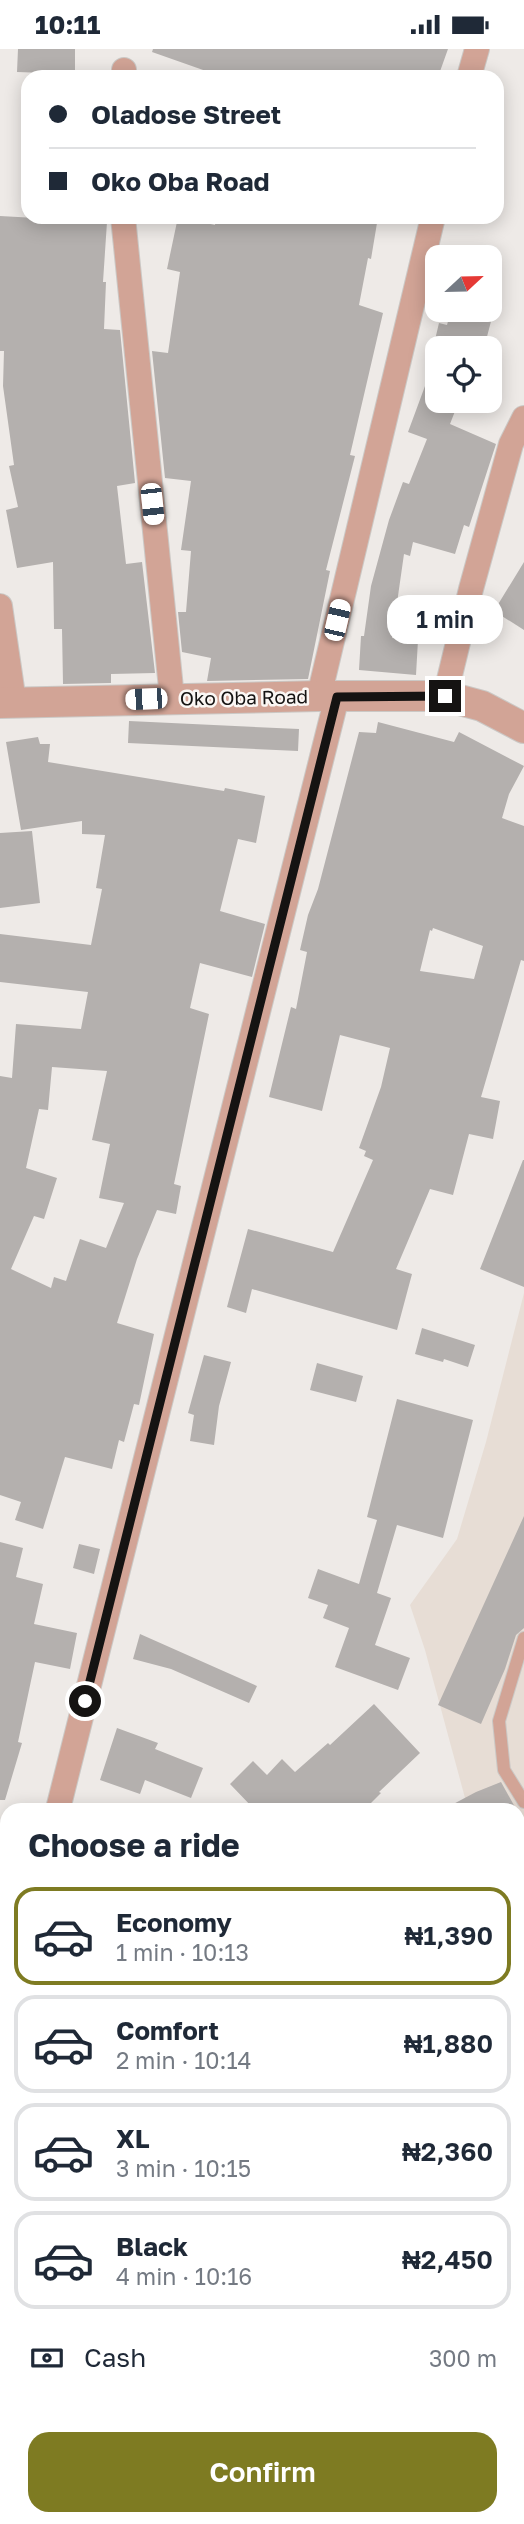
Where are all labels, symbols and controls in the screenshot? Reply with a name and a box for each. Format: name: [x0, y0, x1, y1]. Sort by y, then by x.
text: 10:11: [35, 9, 100, 40]
text: Oladose Street: [91, 99, 281, 130]
text: Oko Oba Road: [91, 166, 270, 197]
north arrow: [425, 245, 502, 322]
map controls: [425, 245, 502, 413]
button: locate: [425, 336, 502, 413]
car: [140, 482, 165, 526]
callout: 1 min: [387, 595, 503, 643]
car: [323, 597, 352, 643]
text: 1 min: [416, 605, 474, 633]
route end: [429, 680, 461, 712]
street label: Oko Oba Road: [180, 684, 308, 710]
car: [125, 688, 168, 710]
route start: [69, 1685, 101, 1717]
text: Choose a ride: [28, 1826, 240, 1864]
icon: car: [32, 1905, 95, 1968]
text: Economy: [116, 1907, 232, 1938]
text: ₦1,390: [405, 1920, 493, 1951]
text: 1 min · 10:13: [116, 1938, 249, 1966]
icon: car: [32, 2013, 95, 2076]
text: Comfort: [116, 2015, 219, 2046]
text: ₦1,880: [404, 2028, 493, 2059]
text: 2 min · 10:14: [116, 2046, 252, 2074]
icon: car: [32, 2121, 95, 2184]
text: XL: [116, 2123, 150, 2154]
text: ₦2,360: [402, 2136, 493, 2167]
text: 3 min · 10:15: [116, 2154, 251, 2182]
icon: car: [32, 2229, 95, 2292]
text: Black: [116, 2231, 188, 2262]
text: ₦2,450: [402, 2244, 493, 2275]
text: 4 min · 10:16: [116, 2262, 252, 2290]
icon: cash: [28, 2339, 66, 2377]
text: Cash: [84, 2342, 146, 2373]
text: 300 m: [429, 2344, 497, 2372]
button: Confirm: [28, 2432, 497, 2512]

